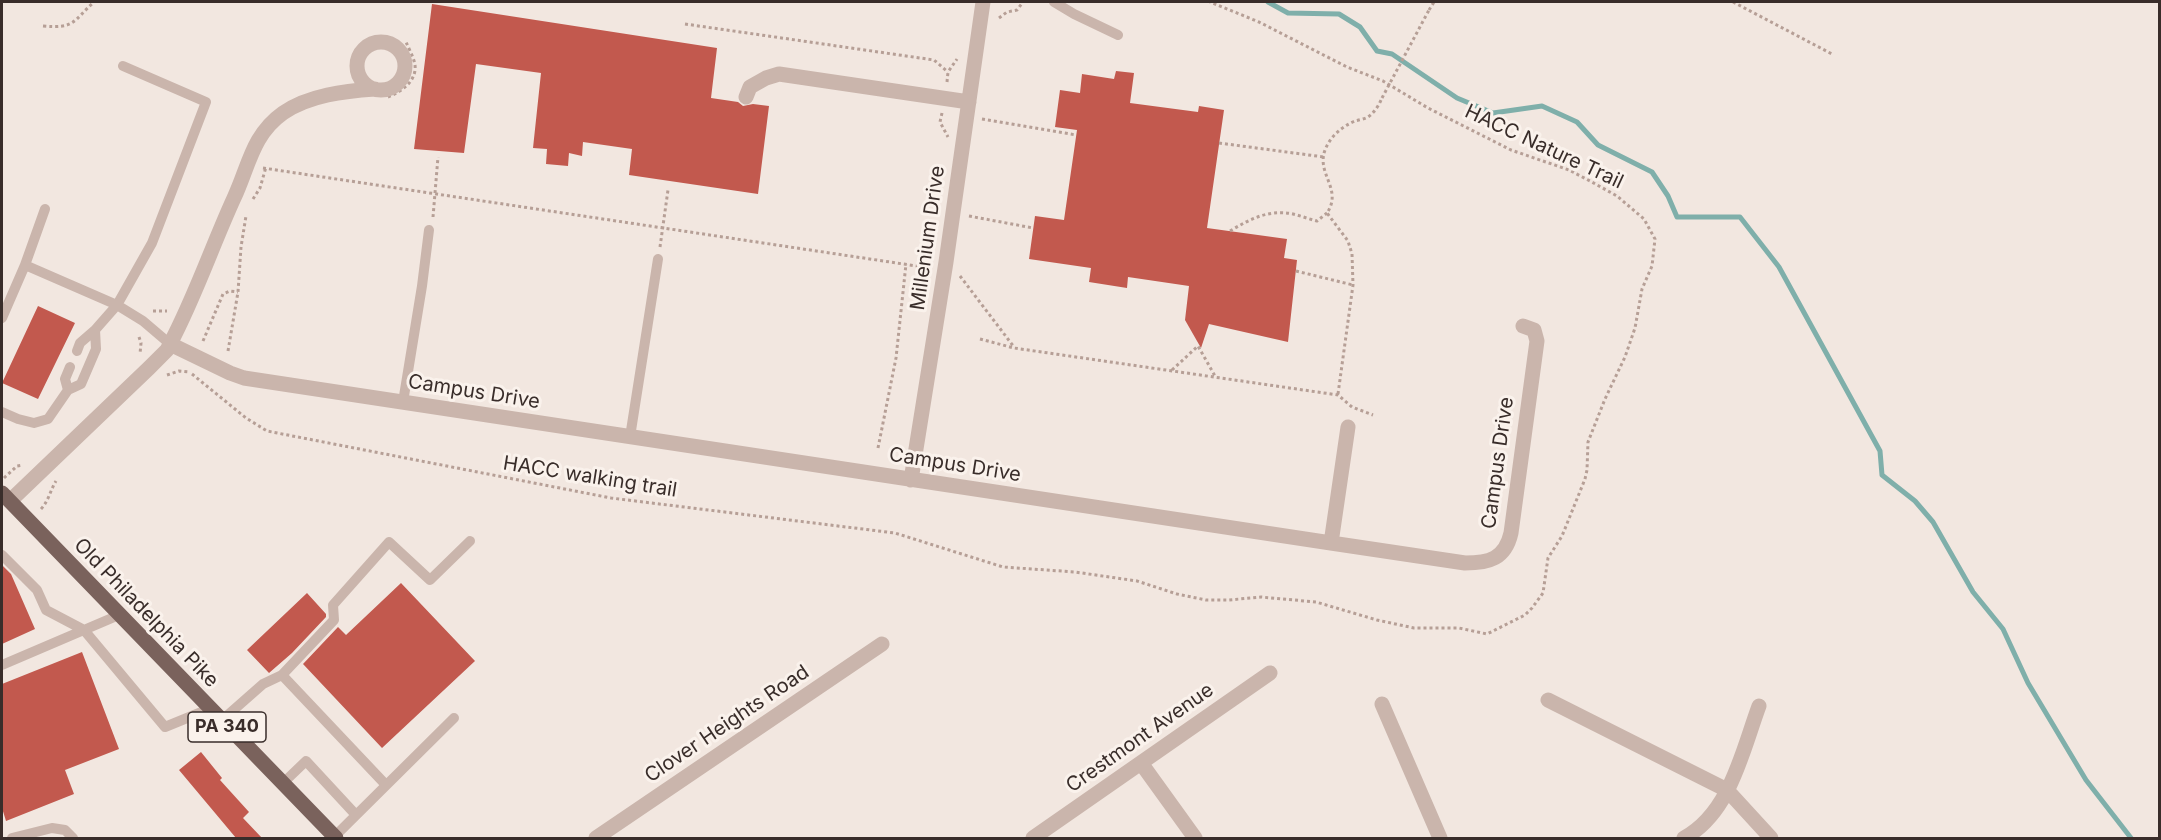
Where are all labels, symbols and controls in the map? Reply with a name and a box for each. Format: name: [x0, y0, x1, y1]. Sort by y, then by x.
street label: HACC Nature Trail: [1461, 100, 1627, 194]
street label: Millenium Drive: [906, 164, 950, 312]
street label: Campus Drive: [406, 370, 542, 414]
street label: Campus Drive: [1477, 395, 1519, 531]
street label: Campus Drive: [887, 443, 1023, 487]
street label: HACC walking trail: [501, 451, 679, 503]
street label: Old Philadelphia Pike: [69, 534, 223, 692]
street label: Clover Heights Road: [640, 660, 814, 788]
street label: Crestmont Avenue: [1062, 678, 1218, 798]
road number: PA 340: [188, 712, 266, 742]

